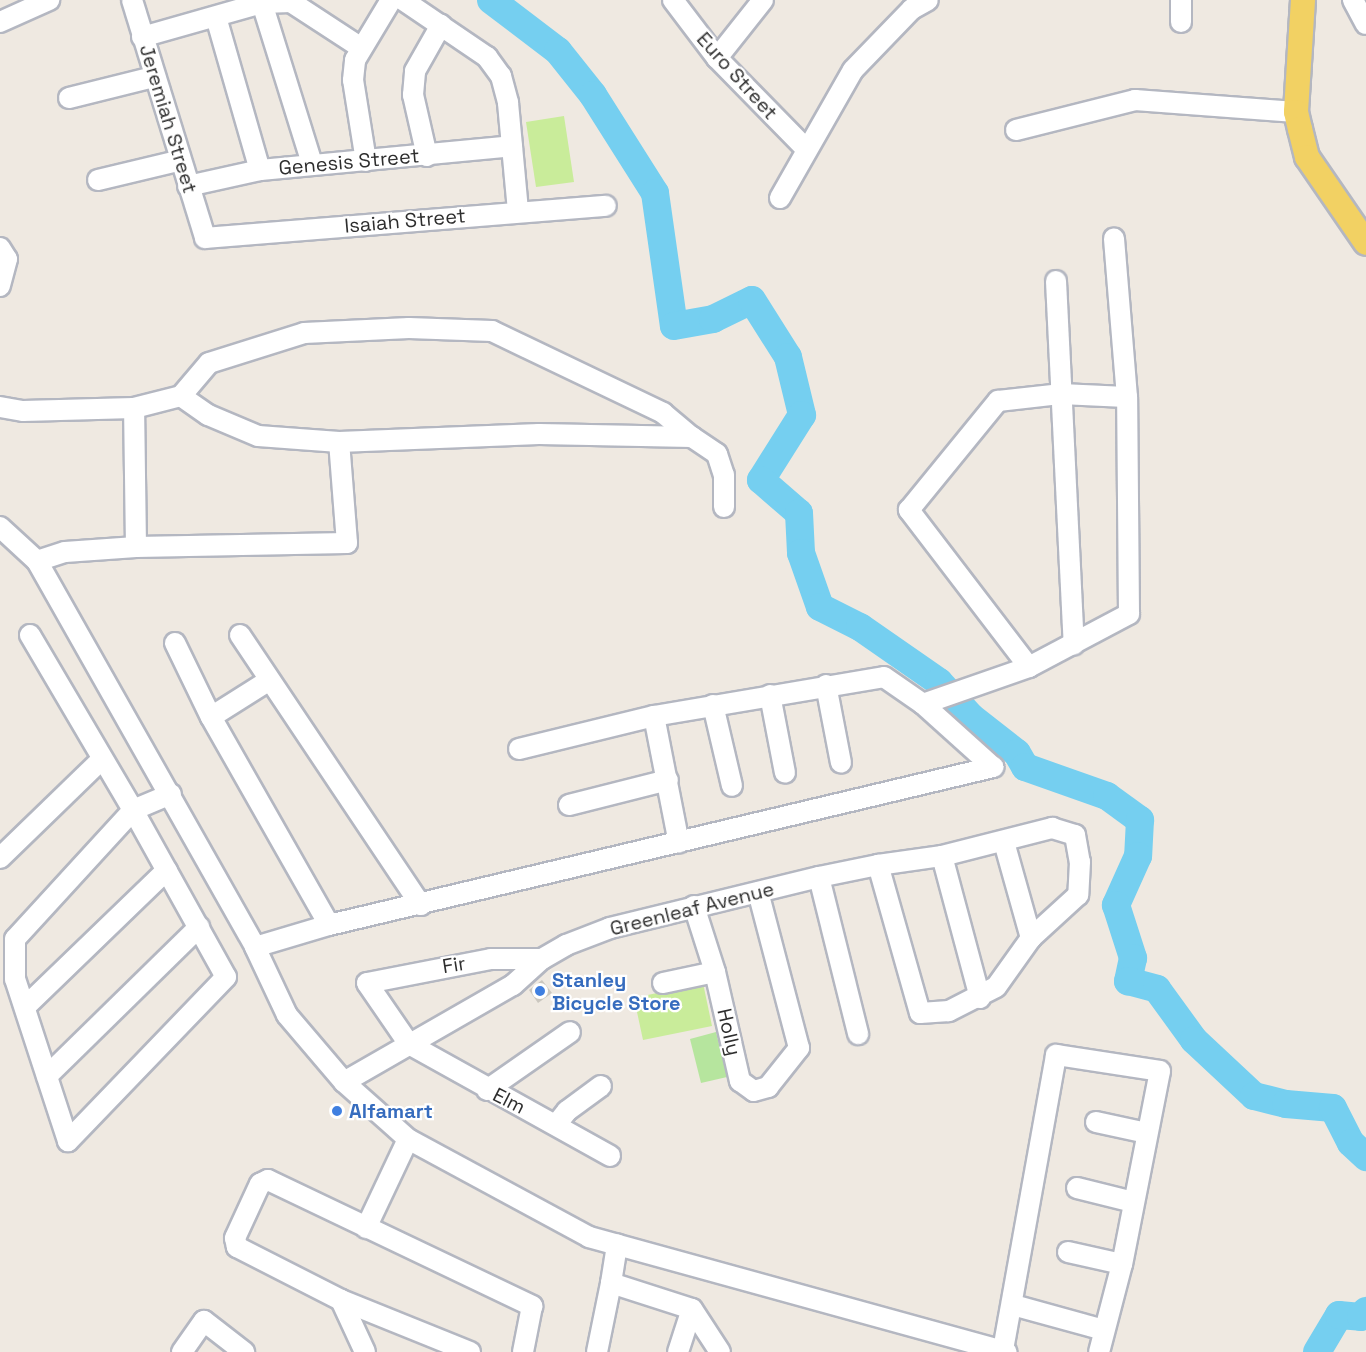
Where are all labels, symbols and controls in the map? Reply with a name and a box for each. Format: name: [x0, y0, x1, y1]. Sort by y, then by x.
street label: Euro Street: [692, 27, 782, 125]
street label: Jeremiah Street: [134, 42, 202, 196]
street label: Genesis Street: [278, 144, 420, 180]
street label: Isaiah Street: [343, 204, 467, 238]
street label: Greenleaf Avenue: [607, 877, 777, 941]
street label: Fir: [441, 951, 467, 979]
place label: Stanley Bicycle Store: [552, 968, 681, 1015]
marker: Stanley Bicycle Store: [533, 984, 547, 998]
street label: Holly: [712, 1006, 746, 1058]
street label: Elm: [489, 1083, 529, 1119]
place label: Alfamart: [349, 1099, 433, 1123]
marker: Alfamart: [330, 1104, 344, 1118]

